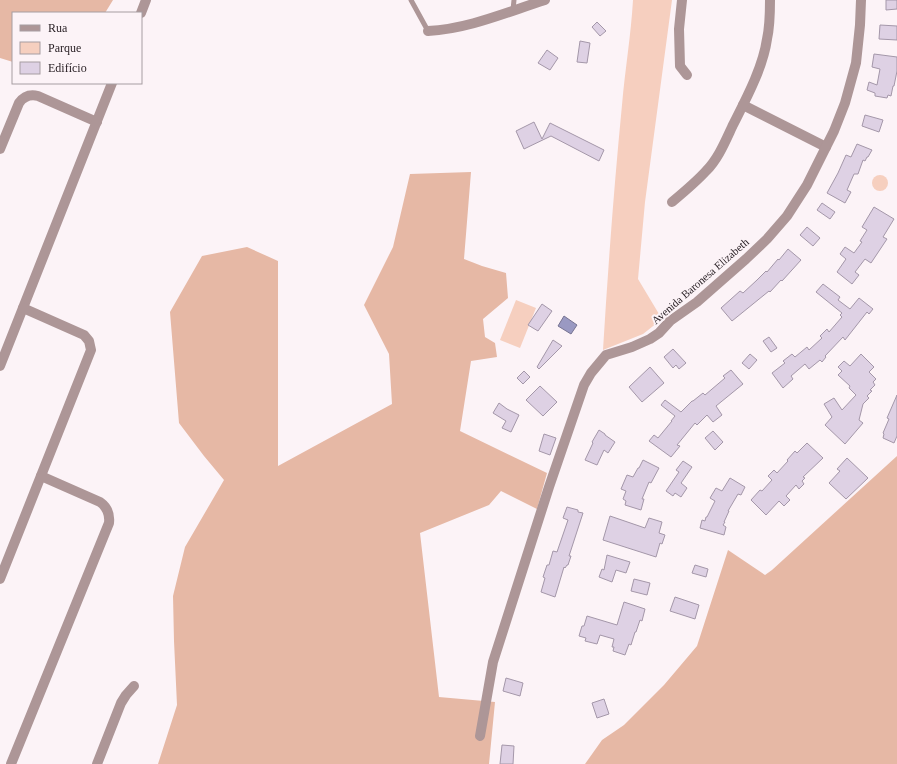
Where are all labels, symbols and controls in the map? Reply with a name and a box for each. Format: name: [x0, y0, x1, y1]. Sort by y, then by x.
legend: [12, 12, 142, 84]
text: Rua: [48, 21, 68, 35]
text: Parque: [48, 41, 81, 55]
text: Edifício: [48, 61, 87, 75]
street label: Avenida Baronesa Elizabeth: [649, 235, 751, 326]

